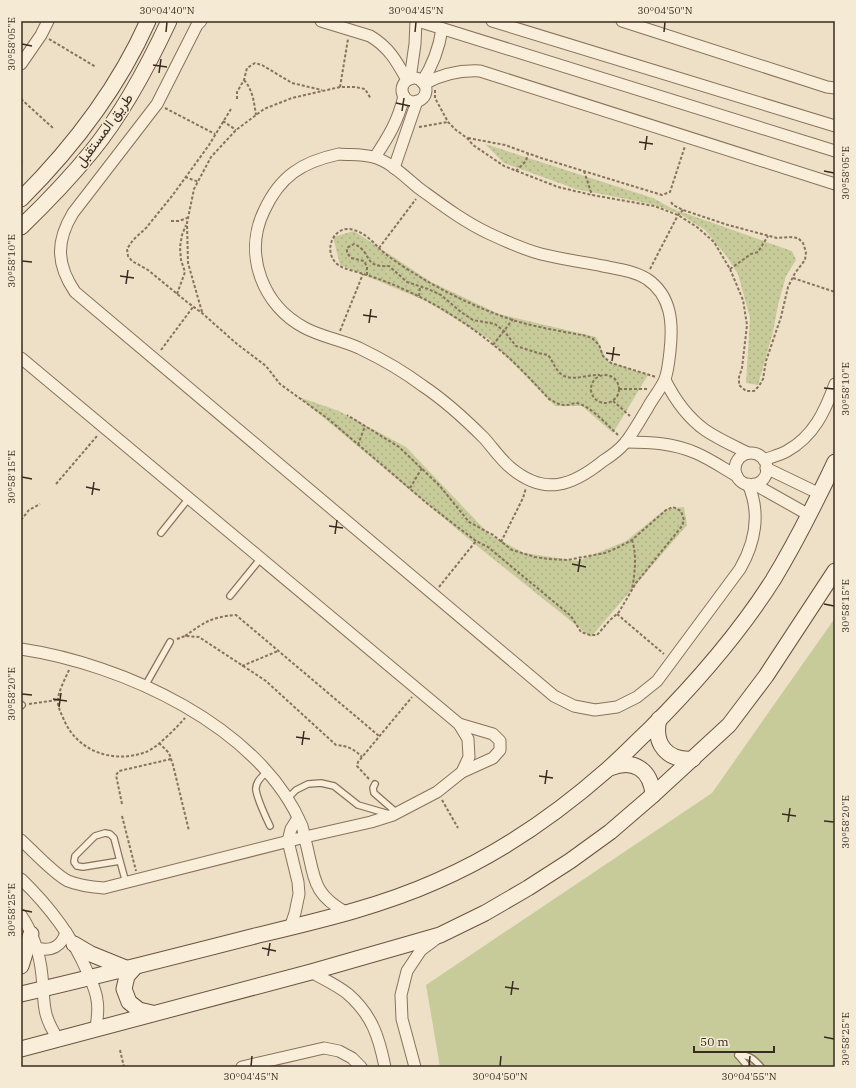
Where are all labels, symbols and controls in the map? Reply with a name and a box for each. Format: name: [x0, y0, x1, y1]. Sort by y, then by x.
text: 30°04'40"N: [140, 4, 195, 17]
text: 30°04'45"N: [389, 4, 444, 17]
text: 30°04'50"N: [638, 4, 693, 17]
text: 30°58'05"E: [5, 17, 18, 71]
street label: طريق المستقبل: [71, 90, 137, 170]
text: 30°58'05"E: [839, 146, 852, 200]
text: 30°58'10"E: [5, 234, 18, 288]
text: 30°58'10"E: [839, 362, 852, 416]
text: 30°58'15"E: [5, 450, 18, 504]
text: 30°58'15"E: [839, 579, 852, 633]
text: 30°58'20"E: [5, 667, 18, 721]
text: 30°58'20"E: [839, 795, 852, 849]
text: 30°58'25"E: [5, 883, 18, 937]
text: 30°58'25"E: [839, 1012, 852, 1066]
scale bar: [694, 1028, 774, 1054]
text: 50 m: [700, 1034, 729, 1049]
text: 30°04'45"N: [224, 1070, 279, 1083]
text: 30°04'50"N: [473, 1070, 528, 1083]
text: 30°04'55"N: [722, 1070, 777, 1083]

